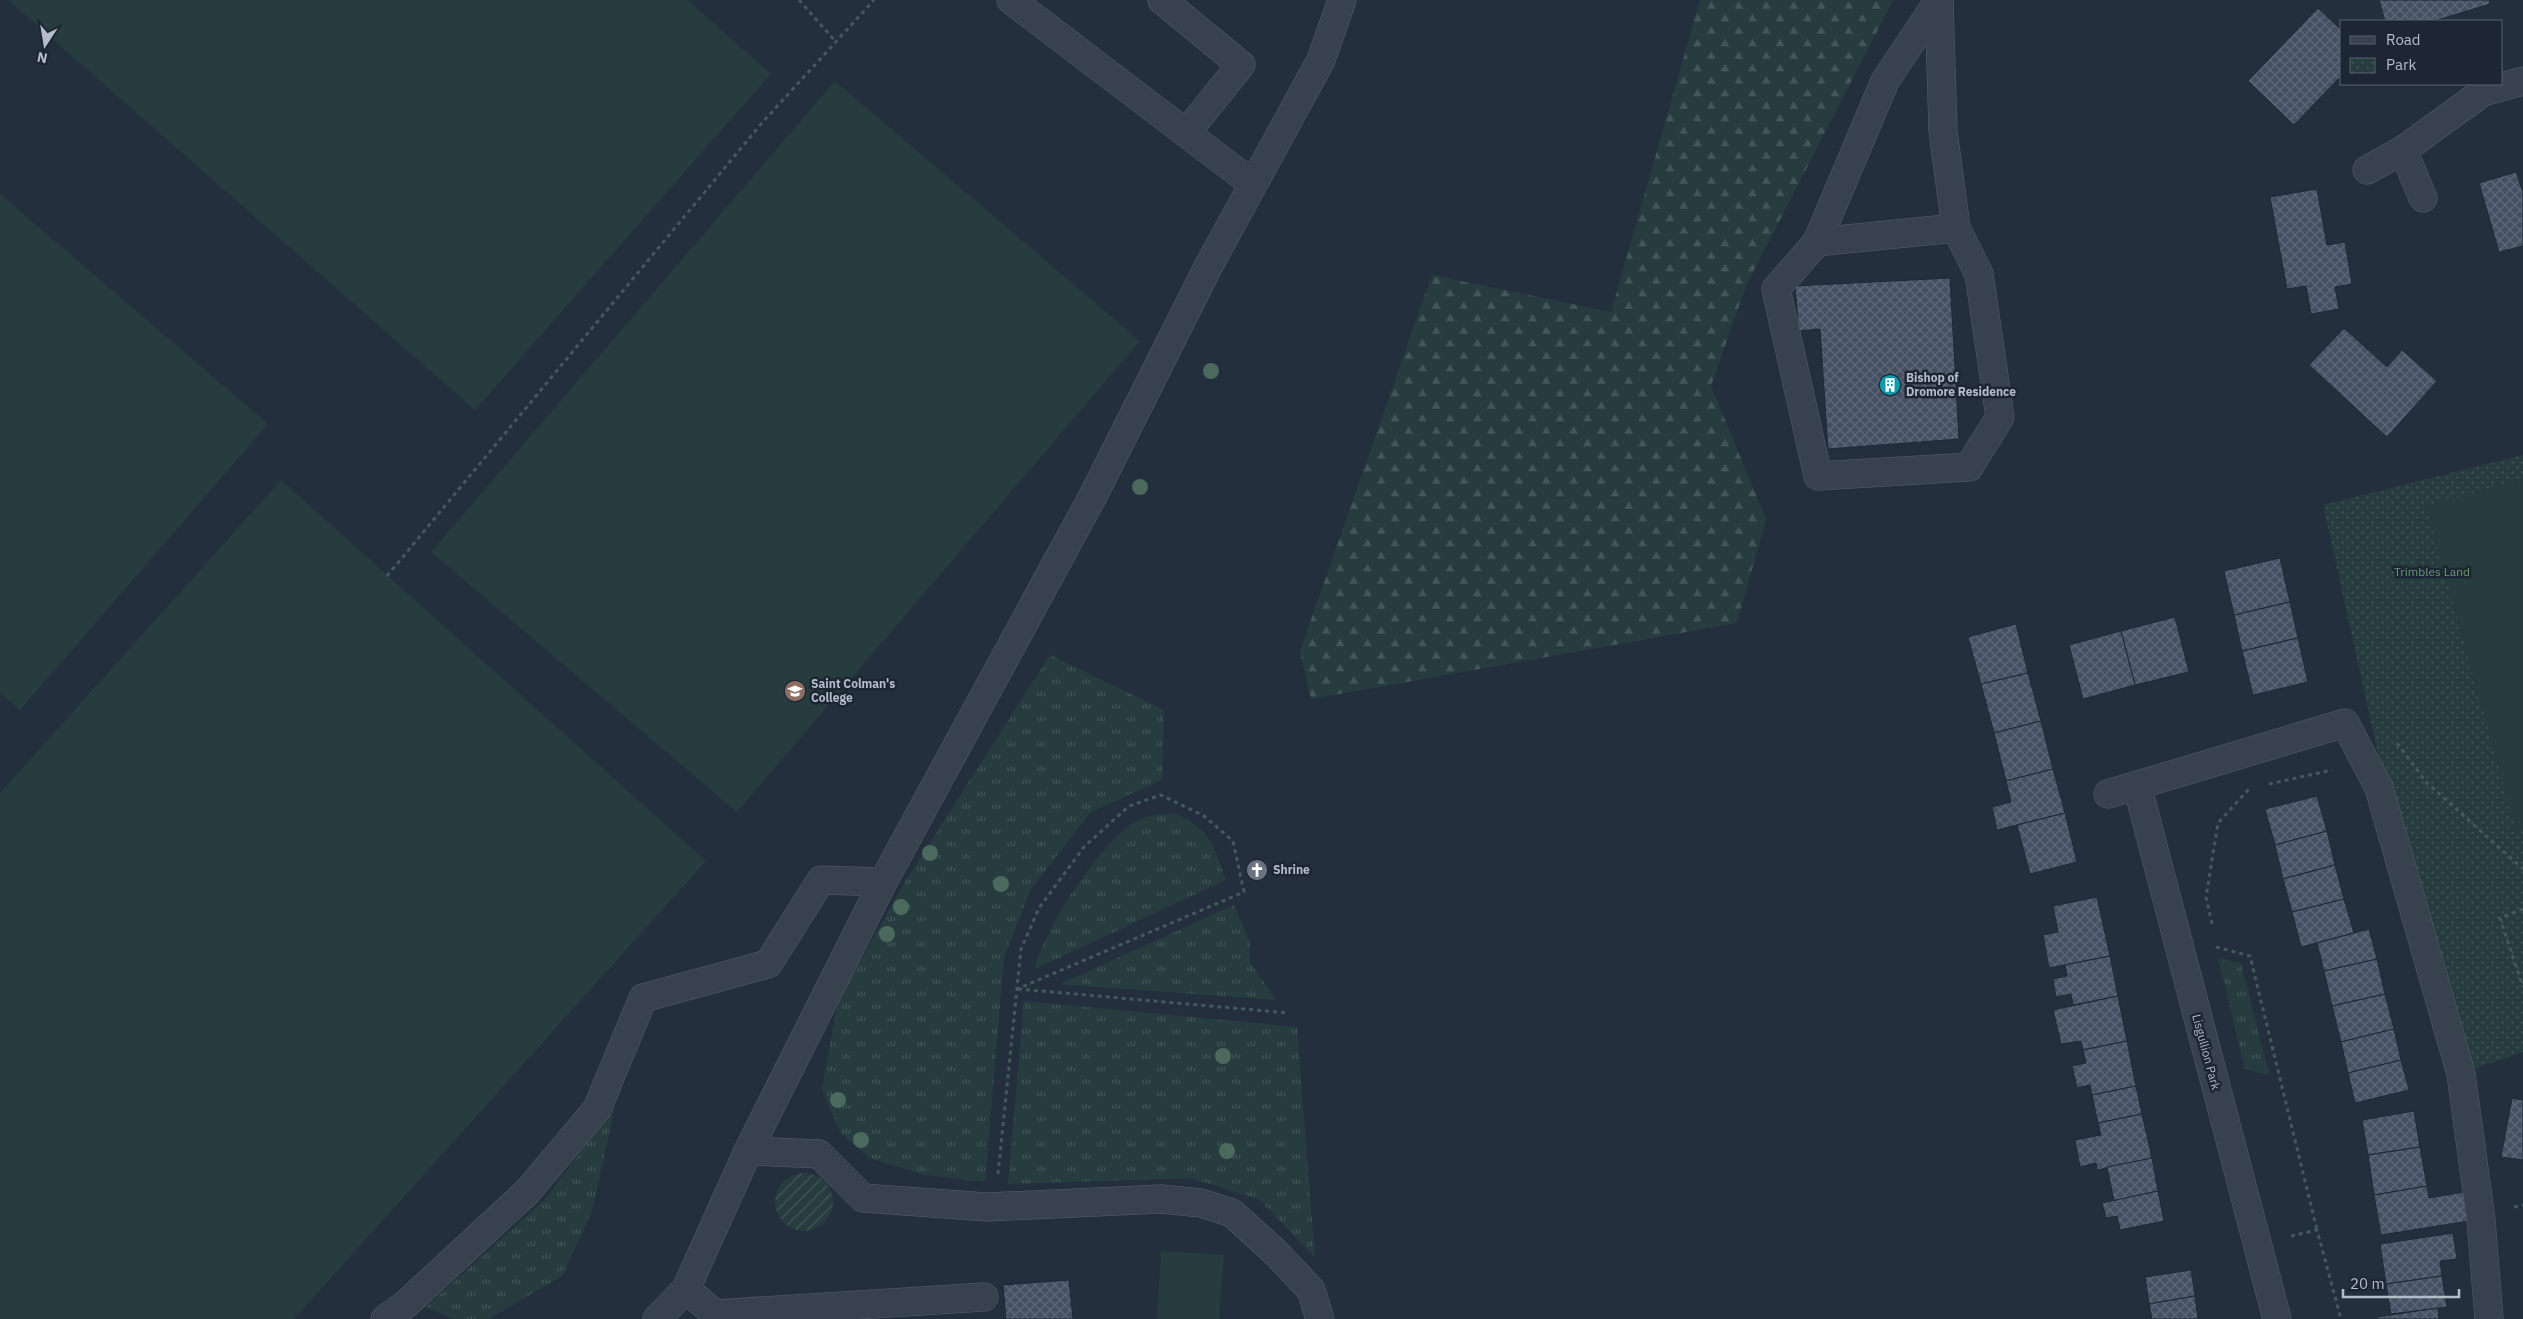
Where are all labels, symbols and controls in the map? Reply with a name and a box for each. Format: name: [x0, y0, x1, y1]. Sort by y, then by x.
north arrow: [20, 20, 70, 70]
legend: [2340, 20, 2503, 85]
text: Road: [2386, 30, 2421, 49]
text: N: [35, 48, 49, 68]
text: Park: [2386, 55, 2416, 74]
place label: Bishop of Dromore Residence: [1906, 370, 2016, 399]
building icon: Bishop of Dromore Residence: [1878, 373, 1902, 397]
park label: Trimbles Land: [2394, 564, 2470, 579]
place label: Saint Colman's College: [811, 676, 895, 705]
school or university icon: Saint Colman's College: [783, 679, 807, 703]
church icon: Shrine: [1245, 858, 1269, 882]
place label: Shrine: [1273, 862, 1310, 877]
street label: Lisgullion Park: [2189, 1012, 2224, 1092]
scale bar: [2343, 1266, 2459, 1298]
text: 20 m: [2350, 1274, 2385, 1293]

